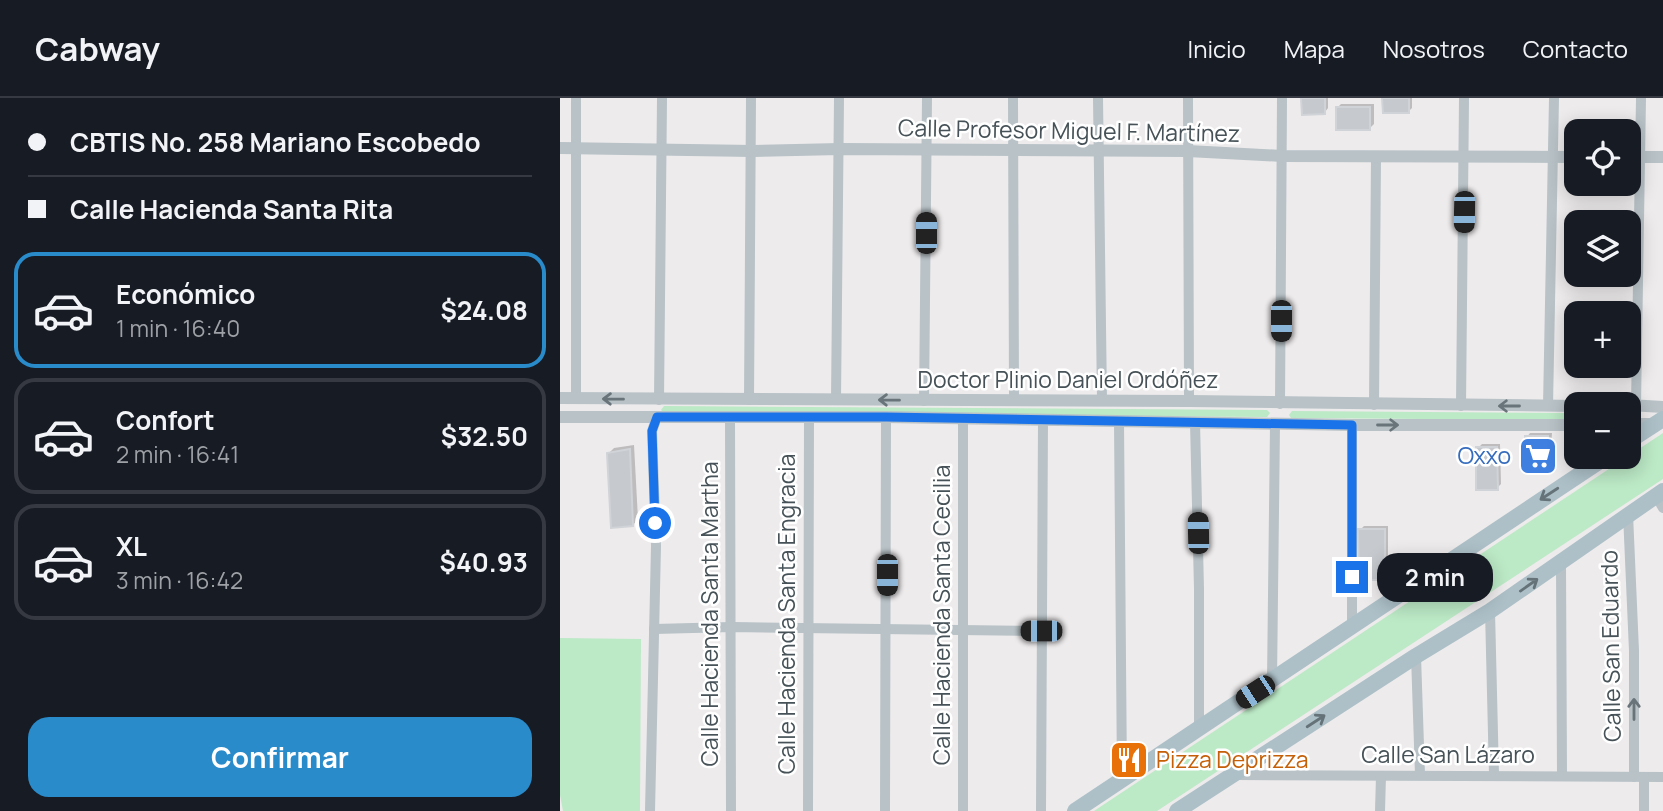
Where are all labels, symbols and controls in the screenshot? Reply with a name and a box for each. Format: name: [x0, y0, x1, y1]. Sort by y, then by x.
text: Cabway: [35, 26, 160, 71]
text: Inicio: [1188, 32, 1246, 65]
text: Mapa: [1284, 32, 1345, 65]
text: Nosotros: [1383, 32, 1485, 65]
text: Contacto: [1523, 32, 1628, 65]
street label: Calle Profesor Miguel F. Martínez: [898, 111, 1240, 149]
map controls: [1564, 119, 1641, 469]
button: locate: [1564, 119, 1641, 196]
text: CBTIS No. 258 Mariano Escobedo: [70, 124, 480, 160]
text: Calle Hacienda Santa Rita: [70, 191, 393, 227]
car: [1454, 191, 1475, 233]
button: layers: [1564, 210, 1641, 287]
car: [916, 212, 937, 254]
text: Económico: [116, 276, 255, 312]
icon: car: [32, 279, 95, 342]
text: $24.08: [440, 292, 528, 328]
car: [1271, 300, 1292, 342]
button: +: [1564, 301, 1641, 378]
text: 1 min · 16:40: [116, 312, 240, 344]
street label: Doctor Plinio Daniel Ordóñez: [918, 363, 1218, 395]
one-way arrow: [601, 392, 624, 406]
button: −: [1564, 392, 1641, 469]
one-way arrow: [878, 393, 901, 407]
one-way arrow: [1497, 399, 1520, 413]
text: Confort: [116, 402, 215, 438]
icon: car: [32, 405, 95, 468]
text: $32.50: [441, 418, 528, 454]
one-way arrow: [1376, 418, 1399, 432]
supermarket icon: Oxxo: [1517, 435, 1559, 477]
text: 2 min · 16:41: [116, 438, 239, 470]
place label: Oxxo: [1457, 439, 1511, 471]
street label: Calle Hacienda Santa Engracia: [770, 454, 802, 774]
street label: Calle Hacienda Santa Martha: [693, 461, 725, 767]
street label: Calle Hacienda Santa Cecilia: [925, 465, 957, 765]
one-way arrow: [1539, 487, 1559, 501]
route start: [639, 507, 671, 539]
car: [1188, 512, 1209, 554]
text: XL: [116, 528, 147, 564]
icon: car: [32, 531, 95, 594]
text: $40.93: [440, 544, 528, 580]
street label: Calle San Eduardo: [1592, 550, 1628, 742]
callout: 2 min: [1376, 552, 1492, 602]
car: [877, 554, 898, 596]
route end: [1336, 561, 1368, 593]
text: 2 min: [1405, 561, 1465, 593]
text: 3 min · 16:42: [116, 564, 243, 596]
one-way arrow: [1519, 578, 1538, 592]
car: [1021, 621, 1063, 642]
car: [1232, 672, 1279, 712]
one-way arrow: [1627, 697, 1641, 720]
one-way arrow: [1306, 713, 1326, 727]
button: Confirmar: [28, 717, 532, 797]
street label: Calle San Lázaro: [1361, 738, 1535, 770]
restaurant icon: Pizza Deprizza: [1108, 739, 1150, 781]
place label: Pizza Deprizza: [1156, 743, 1309, 775]

